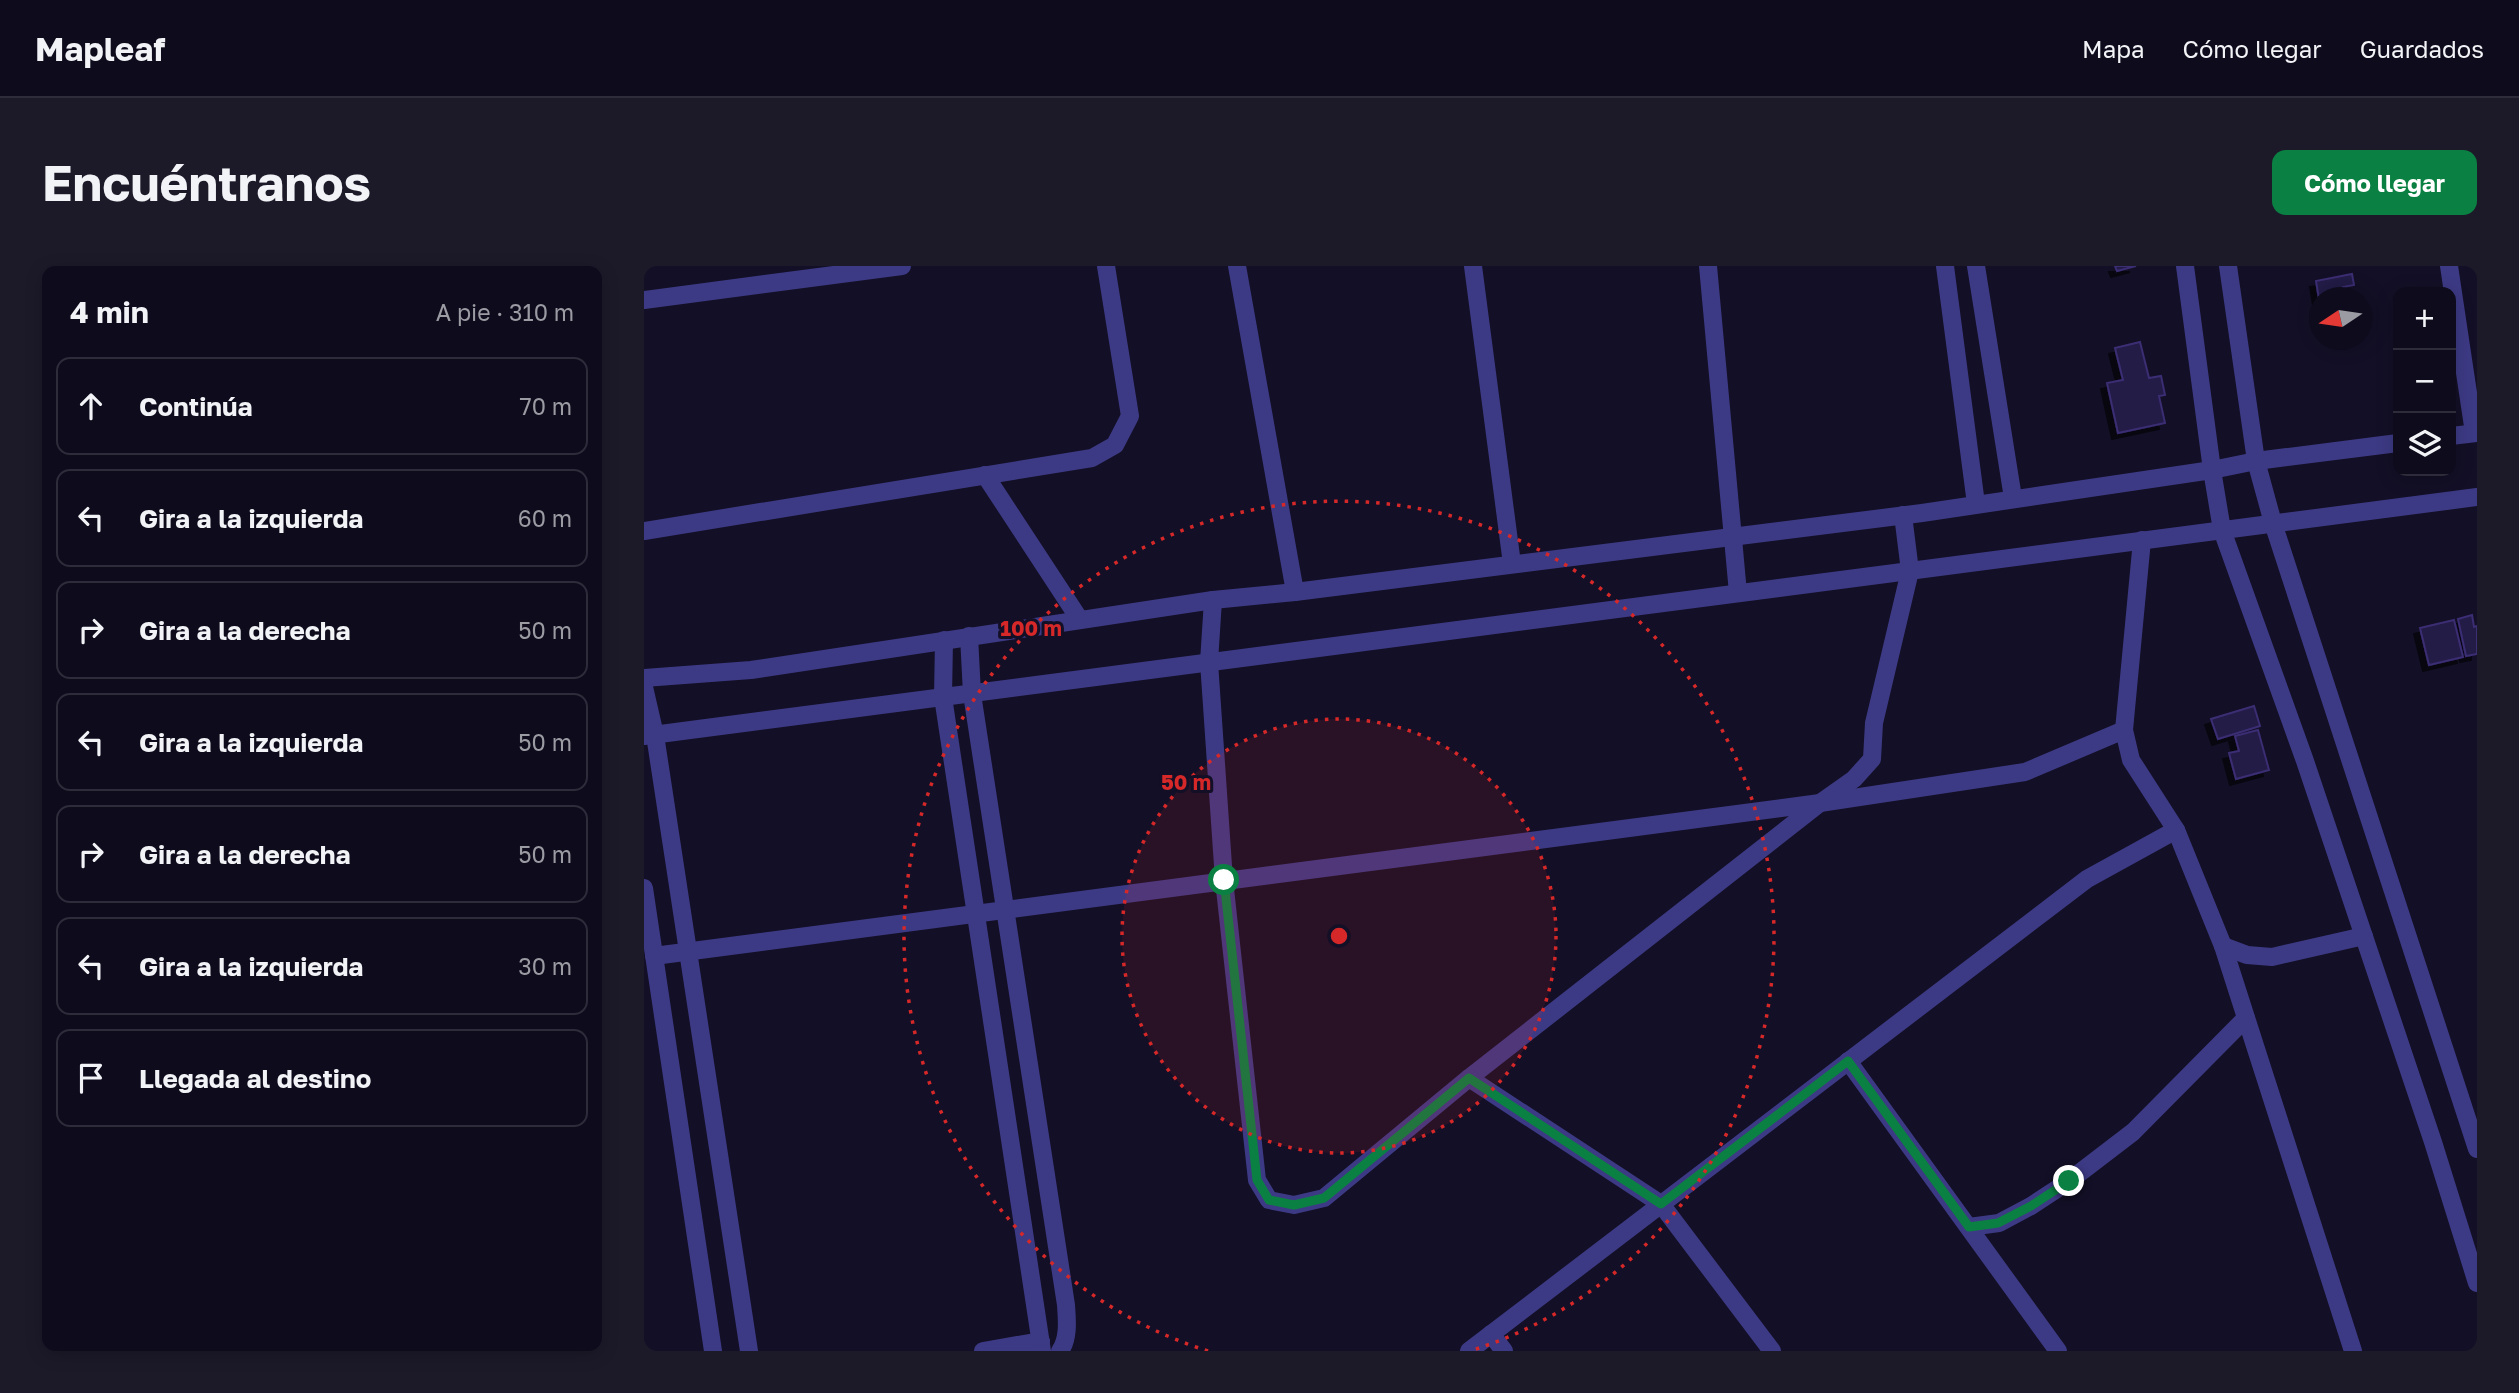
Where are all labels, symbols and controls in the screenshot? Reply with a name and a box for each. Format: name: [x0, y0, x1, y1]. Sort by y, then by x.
text: Mapleaf: [35, 29, 165, 68]
text: Mapa: [2082, 34, 2145, 63]
text: Cómo llegar: [2183, 34, 2322, 63]
text: Guardados: [2360, 34, 2484, 63]
button: Cómo llegar: [2272, 150, 2477, 215]
text: Encuéntranos: [42, 153, 371, 212]
north arrow: [2309, 287, 2372, 350]
map controls: [2393, 287, 2456, 476]
button: +: [2393, 287, 2456, 350]
text: 4 min: [70, 294, 149, 330]
text: A pie · 310 m: [436, 298, 574, 326]
button: −: [2393, 350, 2456, 413]
icon: ahead: [72, 387, 110, 425]
text: Continúa: [139, 391, 253, 422]
text: 70 m: [519, 392, 572, 420]
button: layers: [2393, 413, 2456, 476]
icon: left: [72, 499, 110, 537]
text: Gira a la izquierda: [139, 503, 363, 534]
text: 60 m: [518, 504, 572, 532]
icon: right: [72, 611, 110, 649]
text: Gira a la derecha: [139, 615, 351, 646]
text: 100 m: [1000, 615, 1062, 641]
text: 50 m: [518, 616, 572, 644]
icon: left: [72, 723, 110, 761]
text: Gira a la izquierda: [139, 727, 363, 758]
text: 50 m: [518, 728, 572, 756]
text: 50 m: [1161, 769, 1211, 795]
icon: right: [72, 835, 110, 873]
text: Gira a la derecha: [139, 839, 351, 870]
text: 50 m: [518, 840, 572, 868]
route start: [1208, 864, 1239, 895]
centre of rings: [1327, 924, 1351, 948]
icon: left: [72, 947, 110, 985]
text: Gira a la izquierda: [139, 951, 363, 982]
text: 30 m: [518, 952, 572, 980]
icon: arrive: [72, 1059, 110, 1097]
text: Llegada al destino: [139, 1063, 371, 1094]
route end: [2053, 1165, 2084, 1196]

